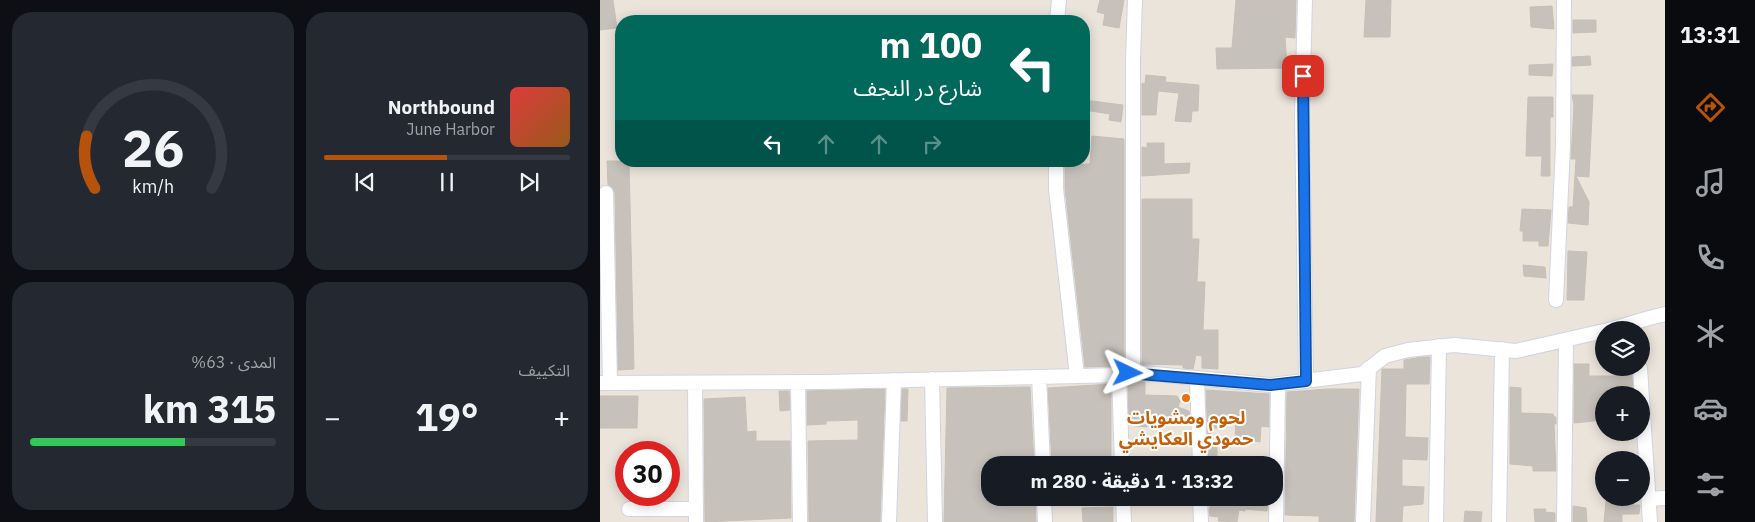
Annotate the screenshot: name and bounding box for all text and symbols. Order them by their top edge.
text: 13:31 [1680,20,1740,49]
text: 100 m [879,22,982,68]
icon: left [1000,35,1065,100]
pin [1282,55,1324,97]
icon: arrive [1289,62,1317,90]
text: شارع در النجف [853,73,982,102]
icon: directions [1693,90,1728,125]
text: Northbound [388,95,495,119]
text: 26 [122,114,184,181]
text: June Harbor [406,119,495,139]
icon: left [759,130,787,158]
icon: ahead [812,130,840,158]
icon: ahead [865,130,893,158]
icon: right [918,130,946,158]
icon: music [1693,165,1728,200]
icon: previous [351,168,379,196]
icon: pause [433,168,461,196]
icon: next [515,168,543,196]
text: km/h [132,175,174,198]
icon: phone [1693,240,1728,275]
icon: climate [1693,316,1728,351]
map controls [1595,321,1650,506]
button: layers [1595,321,1650,376]
position arrow [1101,346,1153,398]
text: المدى · 63% [191,352,276,372]
text: التكييف [518,360,570,380]
text: 315 km [143,384,276,433]
button: + [1595,386,1650,441]
icon: car [1693,391,1728,426]
text: 19° [415,392,479,441]
marker: لحوم ومشويات حمودي العكايشي [1180,392,1192,404]
text: − [324,399,341,436]
text: + [553,399,570,436]
place label: لحوم ومشويات حمودي العكايشي [1119,406,1253,453]
speed limit sign: 30 [615,441,680,506]
button: − [1595,451,1650,506]
icon: filters [1693,467,1728,502]
text: 13:32 · 1 دقيقة · 280 m [1031,469,1233,493]

